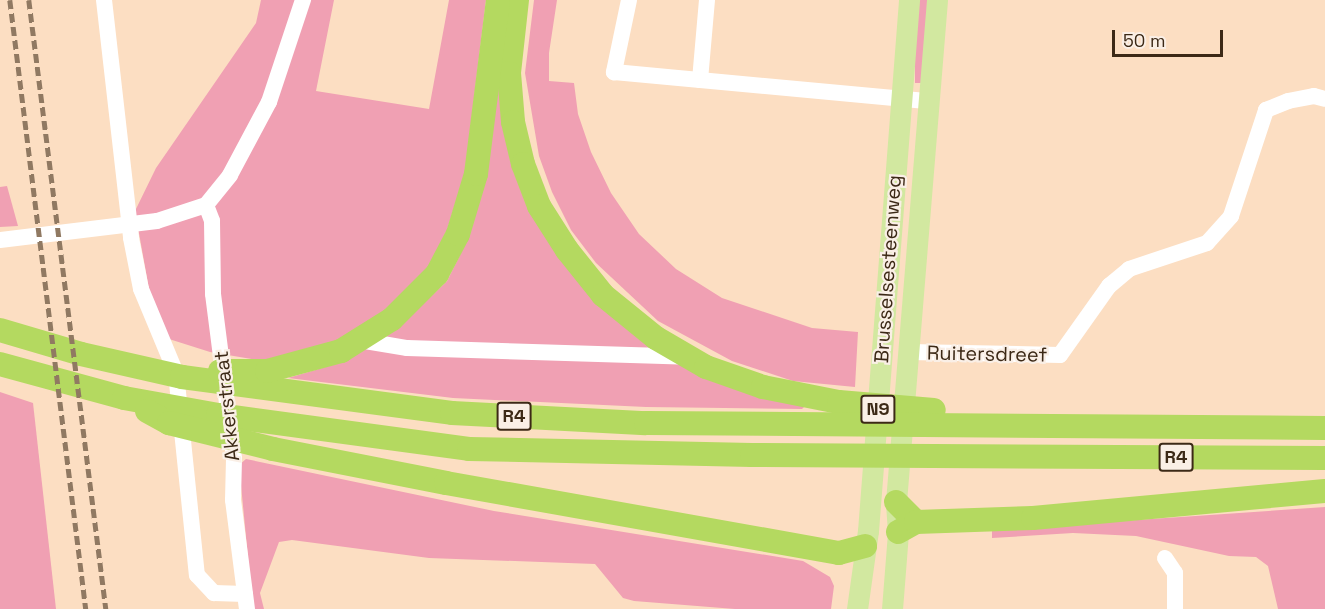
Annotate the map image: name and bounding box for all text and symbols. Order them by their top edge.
scale bar [1115,18,1226,56]
text: 50 m [1123,29,1165,52]
street label: Brusselsesteenweg [869,174,907,364]
street label: Ruitersdreef [927,341,1047,367]
street label: Akkerstraat [209,350,245,462]
road number: N9 [860,394,896,424]
road number: R4 [496,401,532,431]
road number: R4 [1158,442,1194,472]

